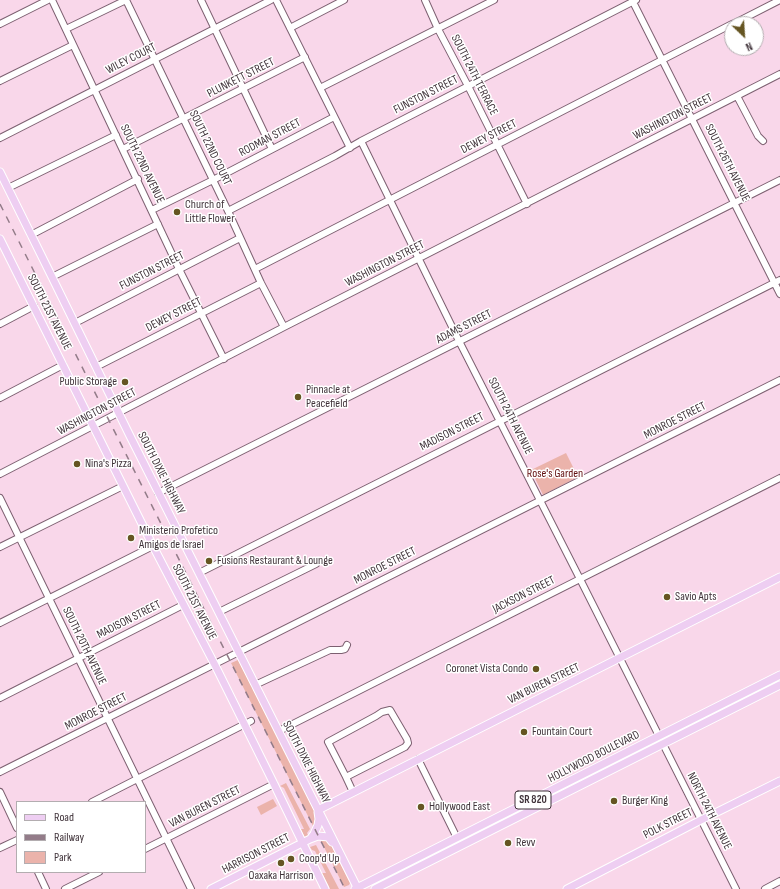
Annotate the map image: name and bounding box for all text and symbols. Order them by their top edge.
north arrow [724,16,764,56]
street label: SOUTH 24TH TERRACE [447,32,501,118]
text: N [743,39,754,54]
street label: WILEY COURT [104,40,158,78]
street label: PLUNKETT STREET [205,55,277,101]
street label: FUNSTON STREET [391,73,461,117]
street label: WASHINGTON STREET [631,91,715,143]
street label: SOUTH 22ND COURT [186,108,234,188]
street label: RODMAN STREET [237,116,303,160]
street label: DEWEY STREET [459,117,519,157]
street label: SOUTH 22ND AVENUE [117,122,167,206]
street label: SOUTH 26TH AVENUE [701,122,753,204]
place label: Church of Little Flower [185,198,235,226]
marker: Church of Little Flower [172,207,182,217]
street label: WASHINGTON STREET [343,238,427,290]
street label: FUNSTON STREET [117,249,187,293]
street label: SOUTH 21ST AVENUE [24,272,74,352]
street label: DEWEY STREET [144,295,204,335]
street label: ADAMS STREET [434,307,494,347]
place label: Public Storage [59,375,117,389]
street label: SOUTH 24TH AVENUE [484,375,536,457]
marker: Public Storage [120,377,130,387]
place label: Pinnacle at Peacefield [306,383,350,411]
street label: WASHINGTON STREET [55,385,139,439]
marker: Pinnacle at Peacefield [293,392,303,402]
street label: MONROE STREET [642,399,708,443]
street label: MADISON STREET [418,410,486,454]
street label: SOUTH DIXIE HIGHWAY [134,430,188,516]
place label: Nina's Pizza [85,457,132,471]
marker: Nina's Pizza [72,459,82,469]
park label: Rose's Garden [527,467,583,481]
place label: Ministerio Profetico Amigos de Israel [139,524,218,552]
marker: Ministerio Profetico Amigos de Israel [126,533,136,543]
street label: MONROE STREET [352,544,418,588]
place label: Fusions Restaurant & Lounge [217,554,333,568]
marker: Fusions Restaurant & Lounge [204,556,214,566]
street label: SOUTH 21ST AVENUE [169,562,219,642]
street label: JACKSON STREET [490,573,558,617]
place label: Savio Apts [675,590,717,604]
marker: Savio Apts [662,592,672,602]
street label: MADISON STREET [95,598,163,642]
street label: SOUTH 20TH AVENUE [59,605,109,687]
street label: VAN BUREN STREET [506,660,582,708]
place label: Coronet Vista Condo [446,662,528,676]
marker: Coronet Vista Condo [531,664,541,674]
street label: MONROE STREET [63,690,129,734]
street label: SOUTH DIXIE HIGHWAY [279,719,333,805]
place label: Fountain Court [532,725,592,739]
marker: Fountain Court [519,727,529,737]
street label: HOLLYWOOD BOULEVARD [546,728,642,786]
street label: NORTH 24TH AVENUE [683,770,735,852]
street label: VAN BUREN STREET [167,783,243,831]
road number: SR 820 [515,791,551,809]
place label: Burger King [622,794,668,808]
marker: Burger King [609,796,619,806]
place label: Hollywood East [429,800,490,814]
legend [16,801,146,873]
marker: Hollywood East [416,802,426,812]
street label: POLK STREET [641,806,695,842]
text: Road [54,810,74,825]
text: Railway [54,830,84,845]
street label: HARRISON STREET [220,831,292,877]
place label: Revv [516,836,535,850]
marker: Revv [503,838,513,848]
text: Park [54,850,72,865]
place label: Coop'd Up [299,852,339,866]
marker: Coop'd Up [286,854,296,864]
marker: Oaxaka Harrison [276,858,286,868]
place label: Oaxaka Harrison [249,869,313,883]

